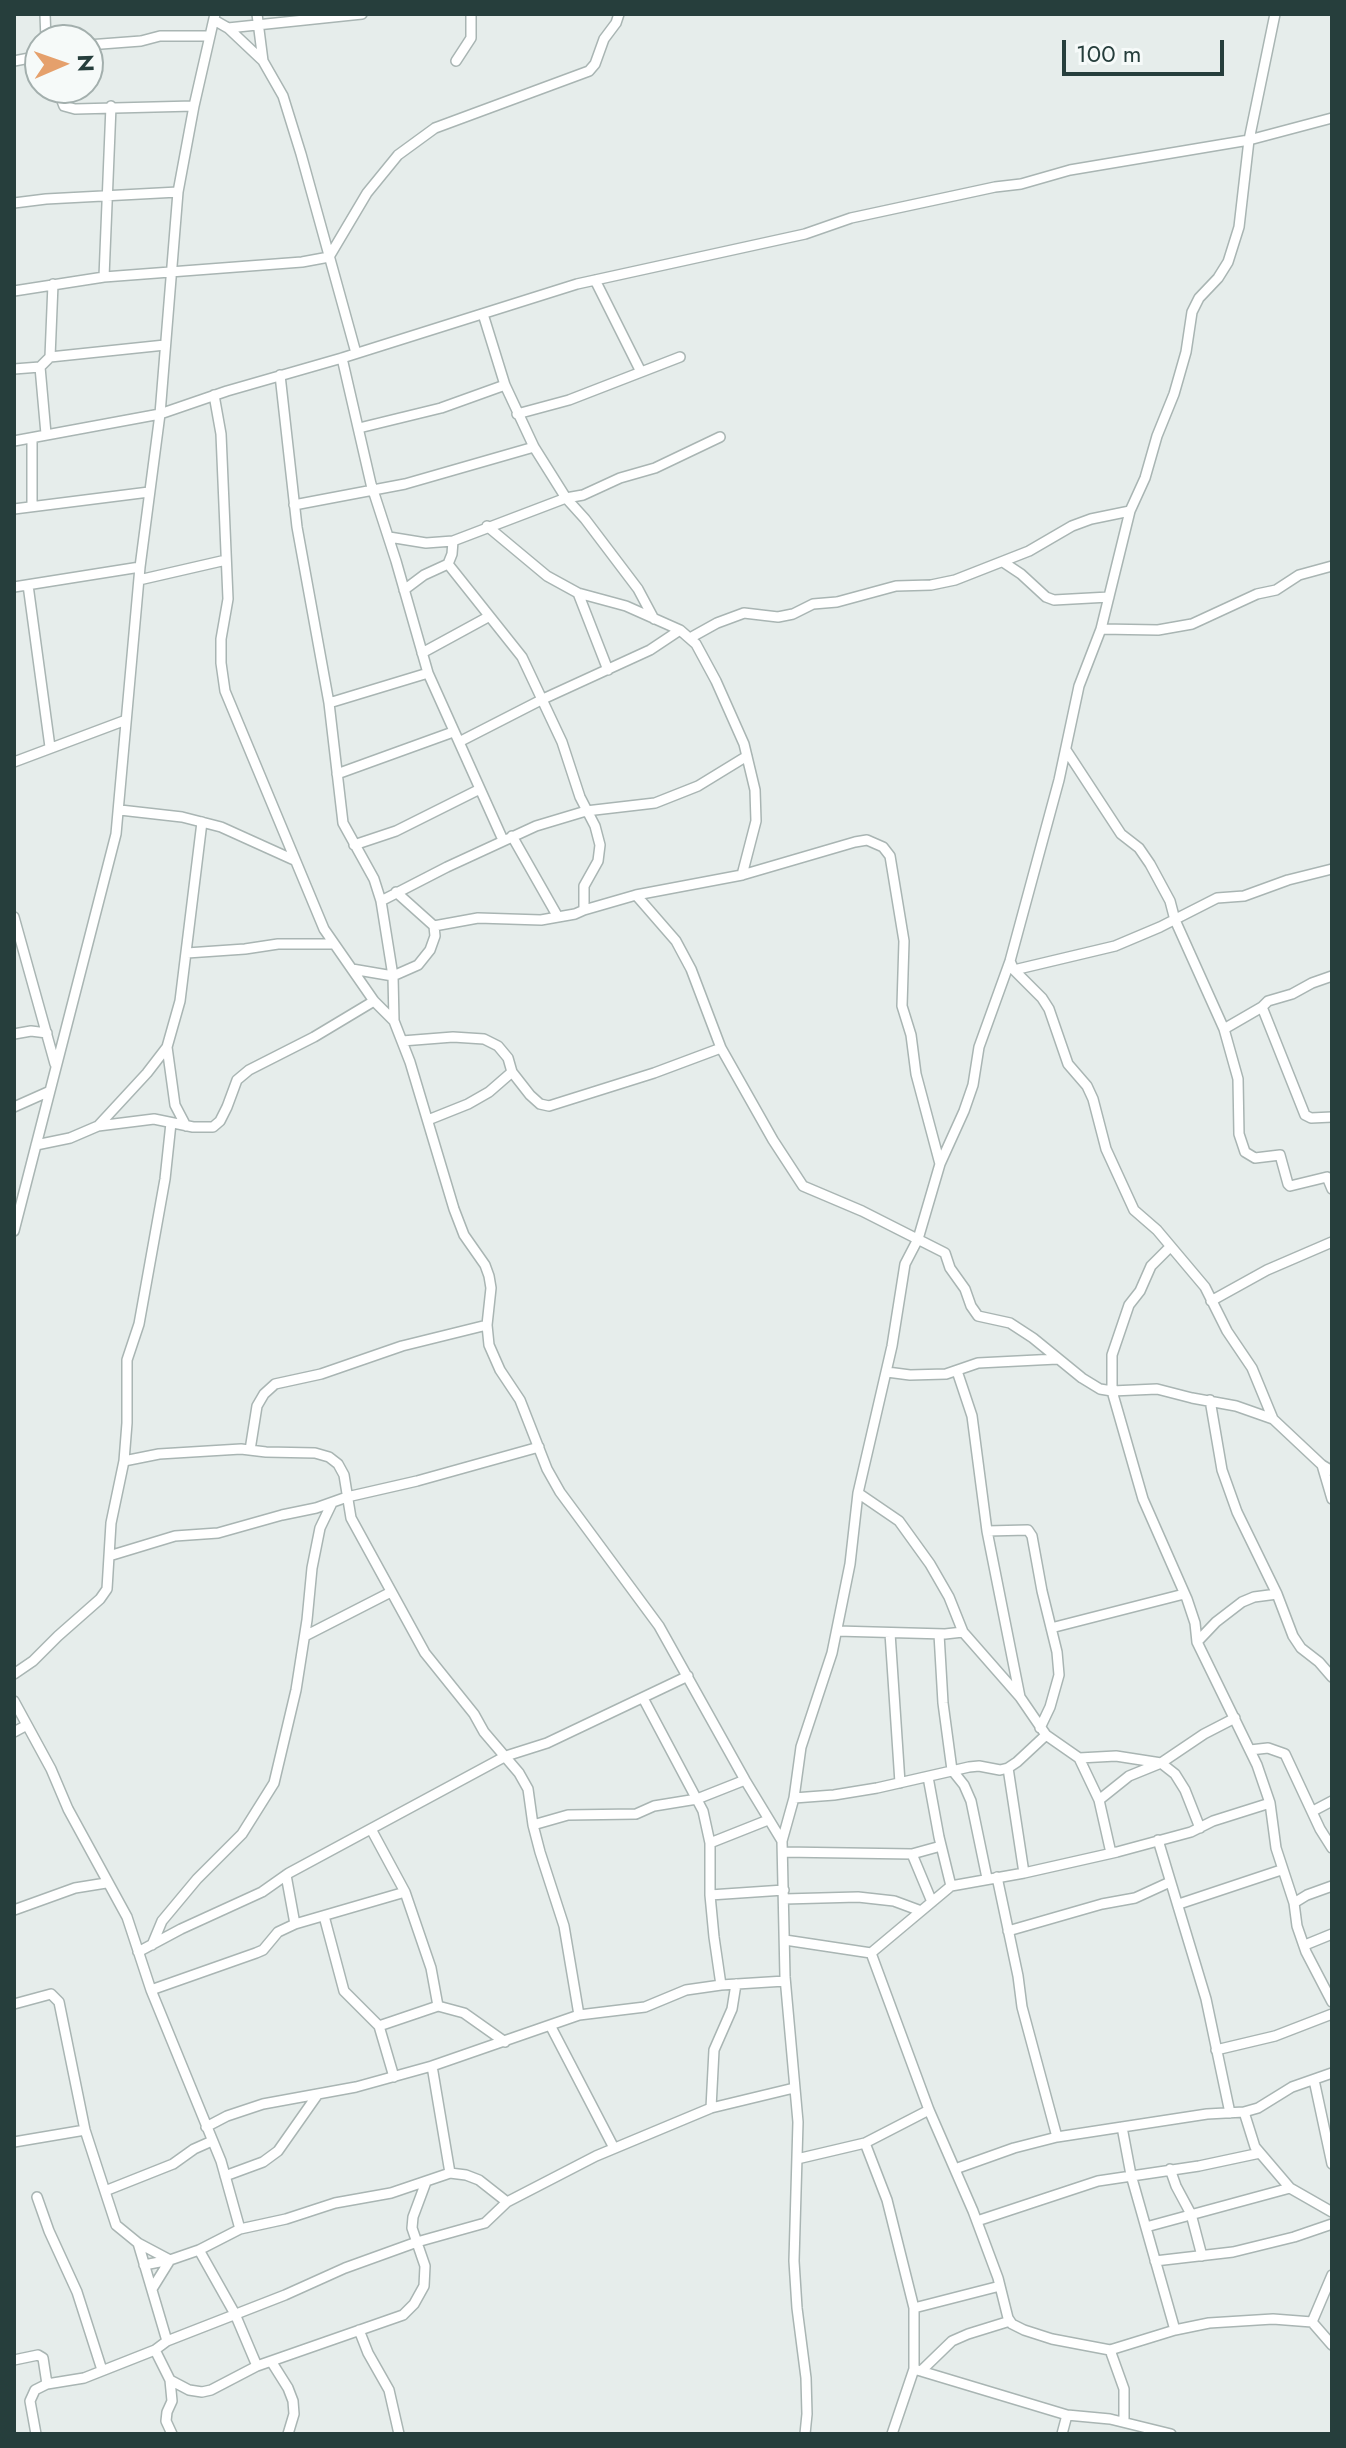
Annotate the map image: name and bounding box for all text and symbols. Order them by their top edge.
north arrow [24,24,104,104]
scale bar [1066,24,1228,74]
text: 100 m [1076,36,1142,71]
text: N [70,54,102,73]

